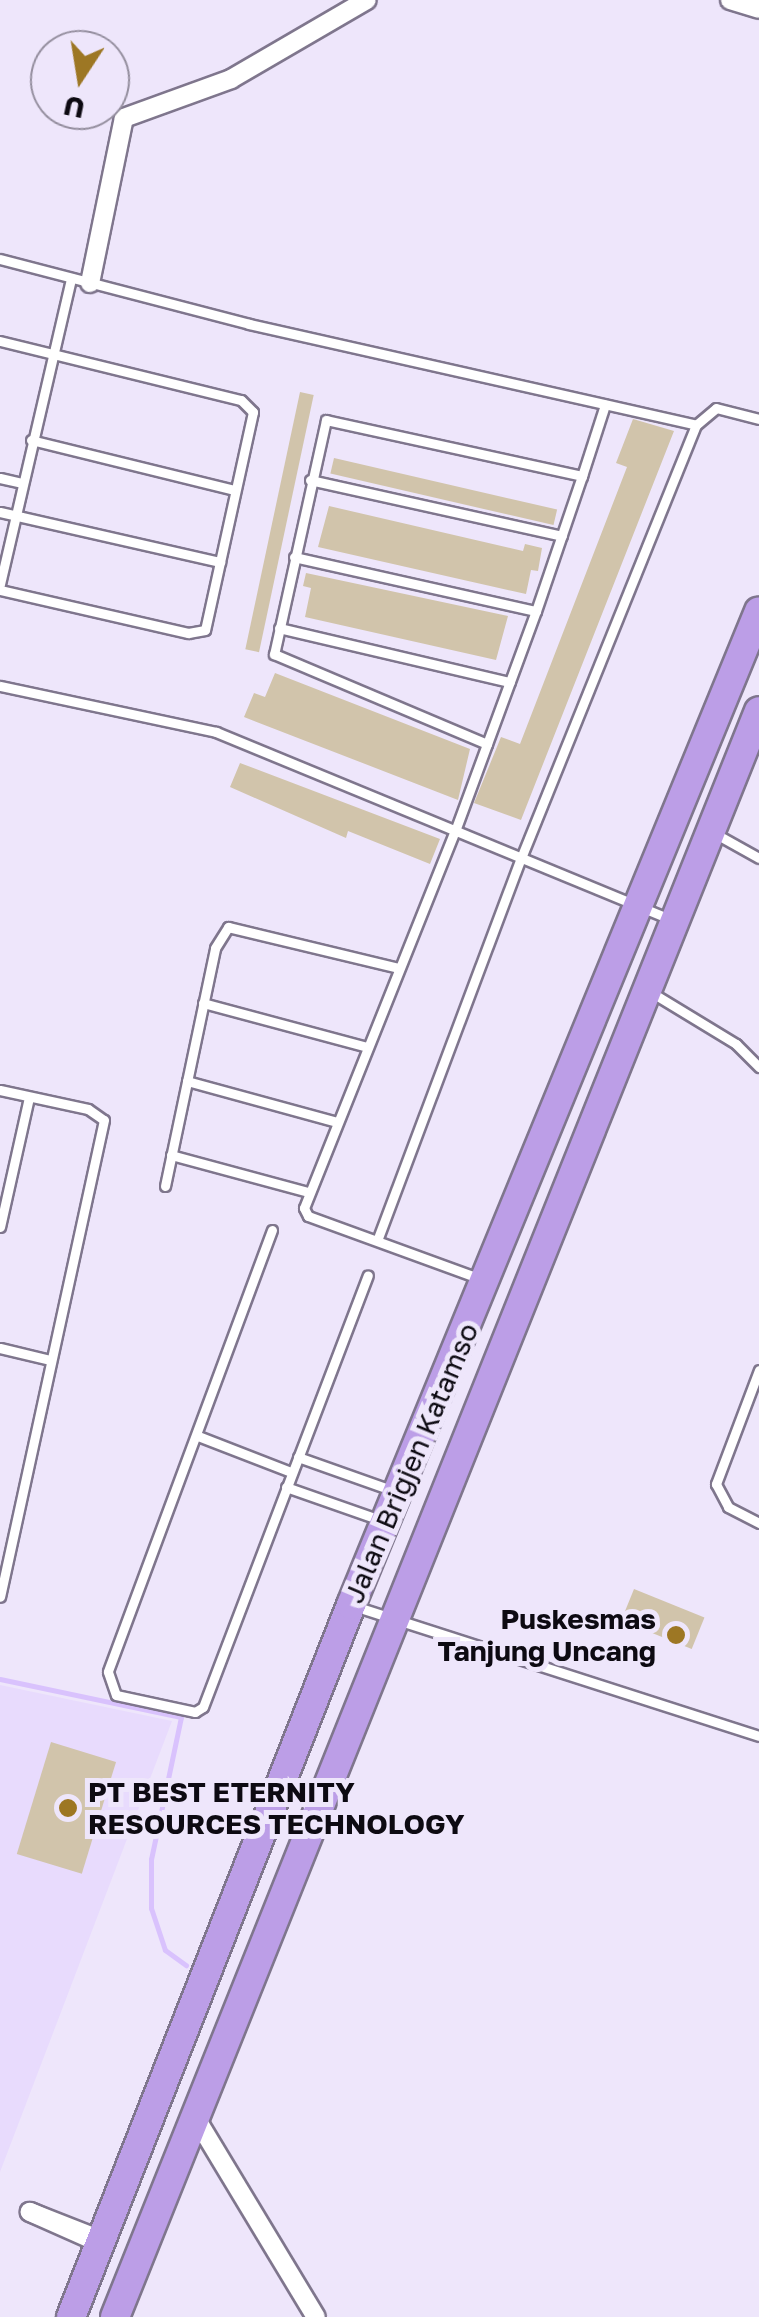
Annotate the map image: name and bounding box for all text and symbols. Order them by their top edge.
north arrow [30,30,130,130]
text: U [61,90,88,126]
street label: Jalan Brigjen Katamso [337,1318,485,1608]
place label: Puskesmas Tanjung Uncang [437,1602,656,1668]
marker: Puskesmas Tanjung Uncang [665,1624,687,1646]
place label: PT BEST ETERNITY RESOURCES TECHNOLOGY [88,1775,465,1841]
marker: PT BEST ETERNITY RESOURCES TECHNOLOGY [57,1797,79,1819]

